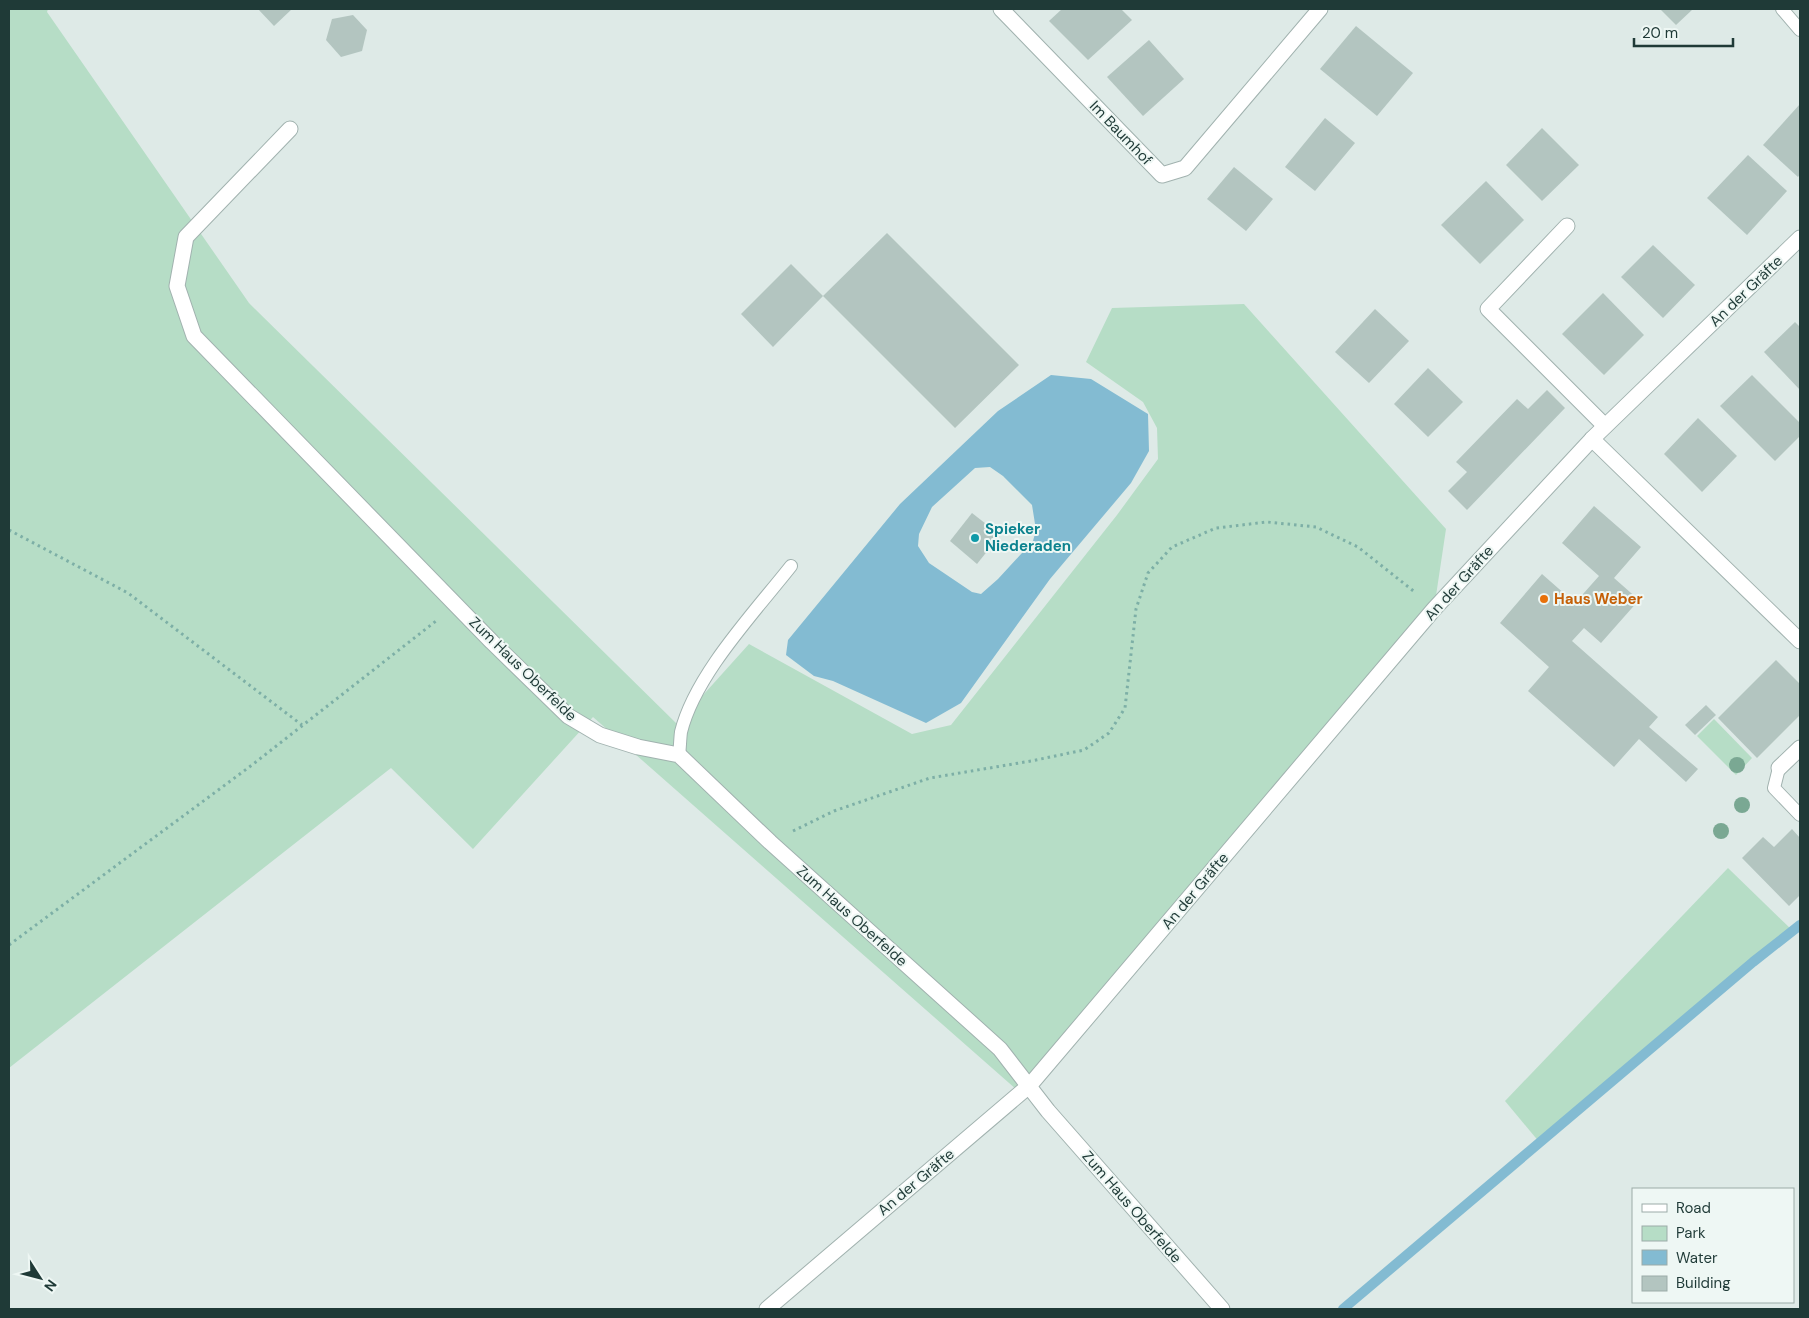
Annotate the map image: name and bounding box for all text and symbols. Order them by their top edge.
scale bar [1634,15,1733,47]
text: 20 m [1642,23,1678,43]
street label: Im Baumhof [1085,96,1157,170]
street label: An der Gräfte [1705,251,1787,331]
place label: Spieker Niederaden [985,519,1071,556]
marker: Spieker Niederaden [969,532,981,544]
street label: An der Gräfte [1420,541,1498,625]
place label: Haus Weber [1554,589,1643,609]
marker: Haus Weber [1538,593,1550,605]
street label: Zum Haus Oberfelde [465,612,581,726]
street label: An der Gräfte [1157,848,1233,934]
street label: Zum Haus Oberfelde [792,861,912,971]
street label: An der Gräfte [873,1144,959,1220]
street label: Zum Haus Oberfelde [1078,1147,1186,1267]
legend [1632,1188,1794,1303]
text: Road [1676,1198,1711,1218]
text: Park [1676,1223,1706,1243]
text: Water [1676,1248,1718,1268]
north arrow [15,1253,65,1303]
text: Building [1676,1273,1731,1293]
text: N [40,1276,61,1295]

